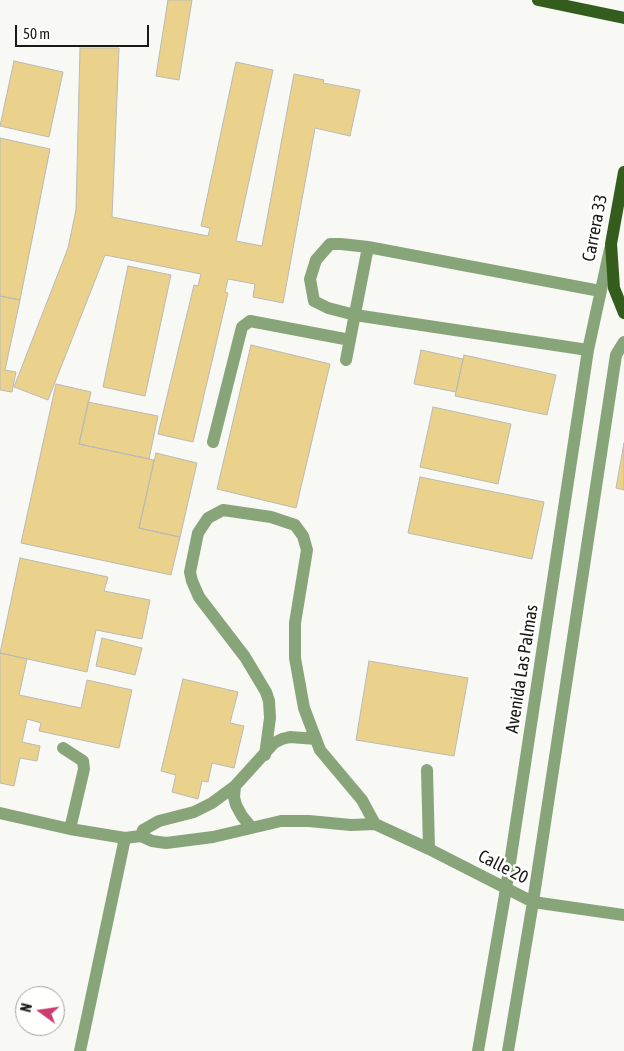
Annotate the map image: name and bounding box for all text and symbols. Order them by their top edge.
scale bar [18,15,151,47]
text: 50 m [23,25,50,42]
street label: Carrera 33 [578,193,612,263]
street label: Avenida Las Palmas [501,603,543,735]
street label: Calle 20 [474,845,532,889]
north arrow [15,986,65,1036]
text: N [18,1002,35,1014]

